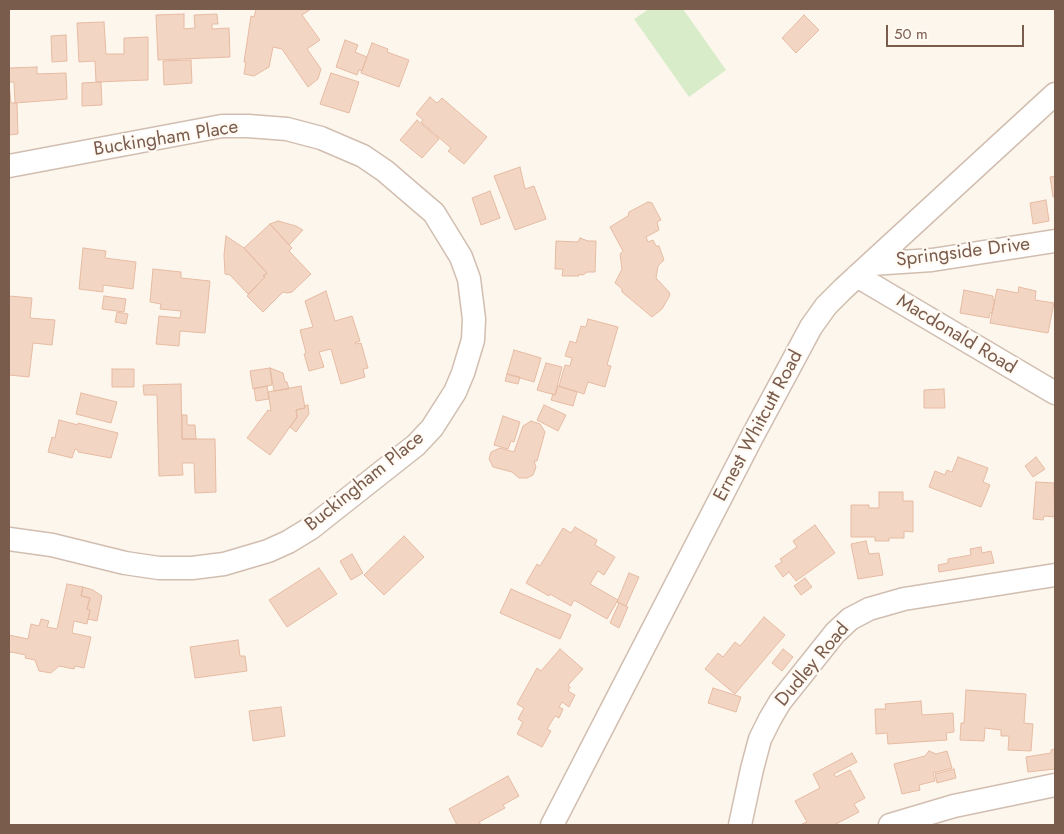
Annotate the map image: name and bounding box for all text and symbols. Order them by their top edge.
scale bar [889,15,1026,47]
text: 50 m [894,23,928,45]
street label: Buckingham Place [92,116,240,162]
street label: Springside Drive [895,233,1031,273]
street label: Macdonald Road [892,290,1020,380]
street label: Ernest Whitcutt Road [710,347,808,505]
street label: Buckingham Place [301,427,429,537]
street label: Dudley Road [771,618,855,712]

